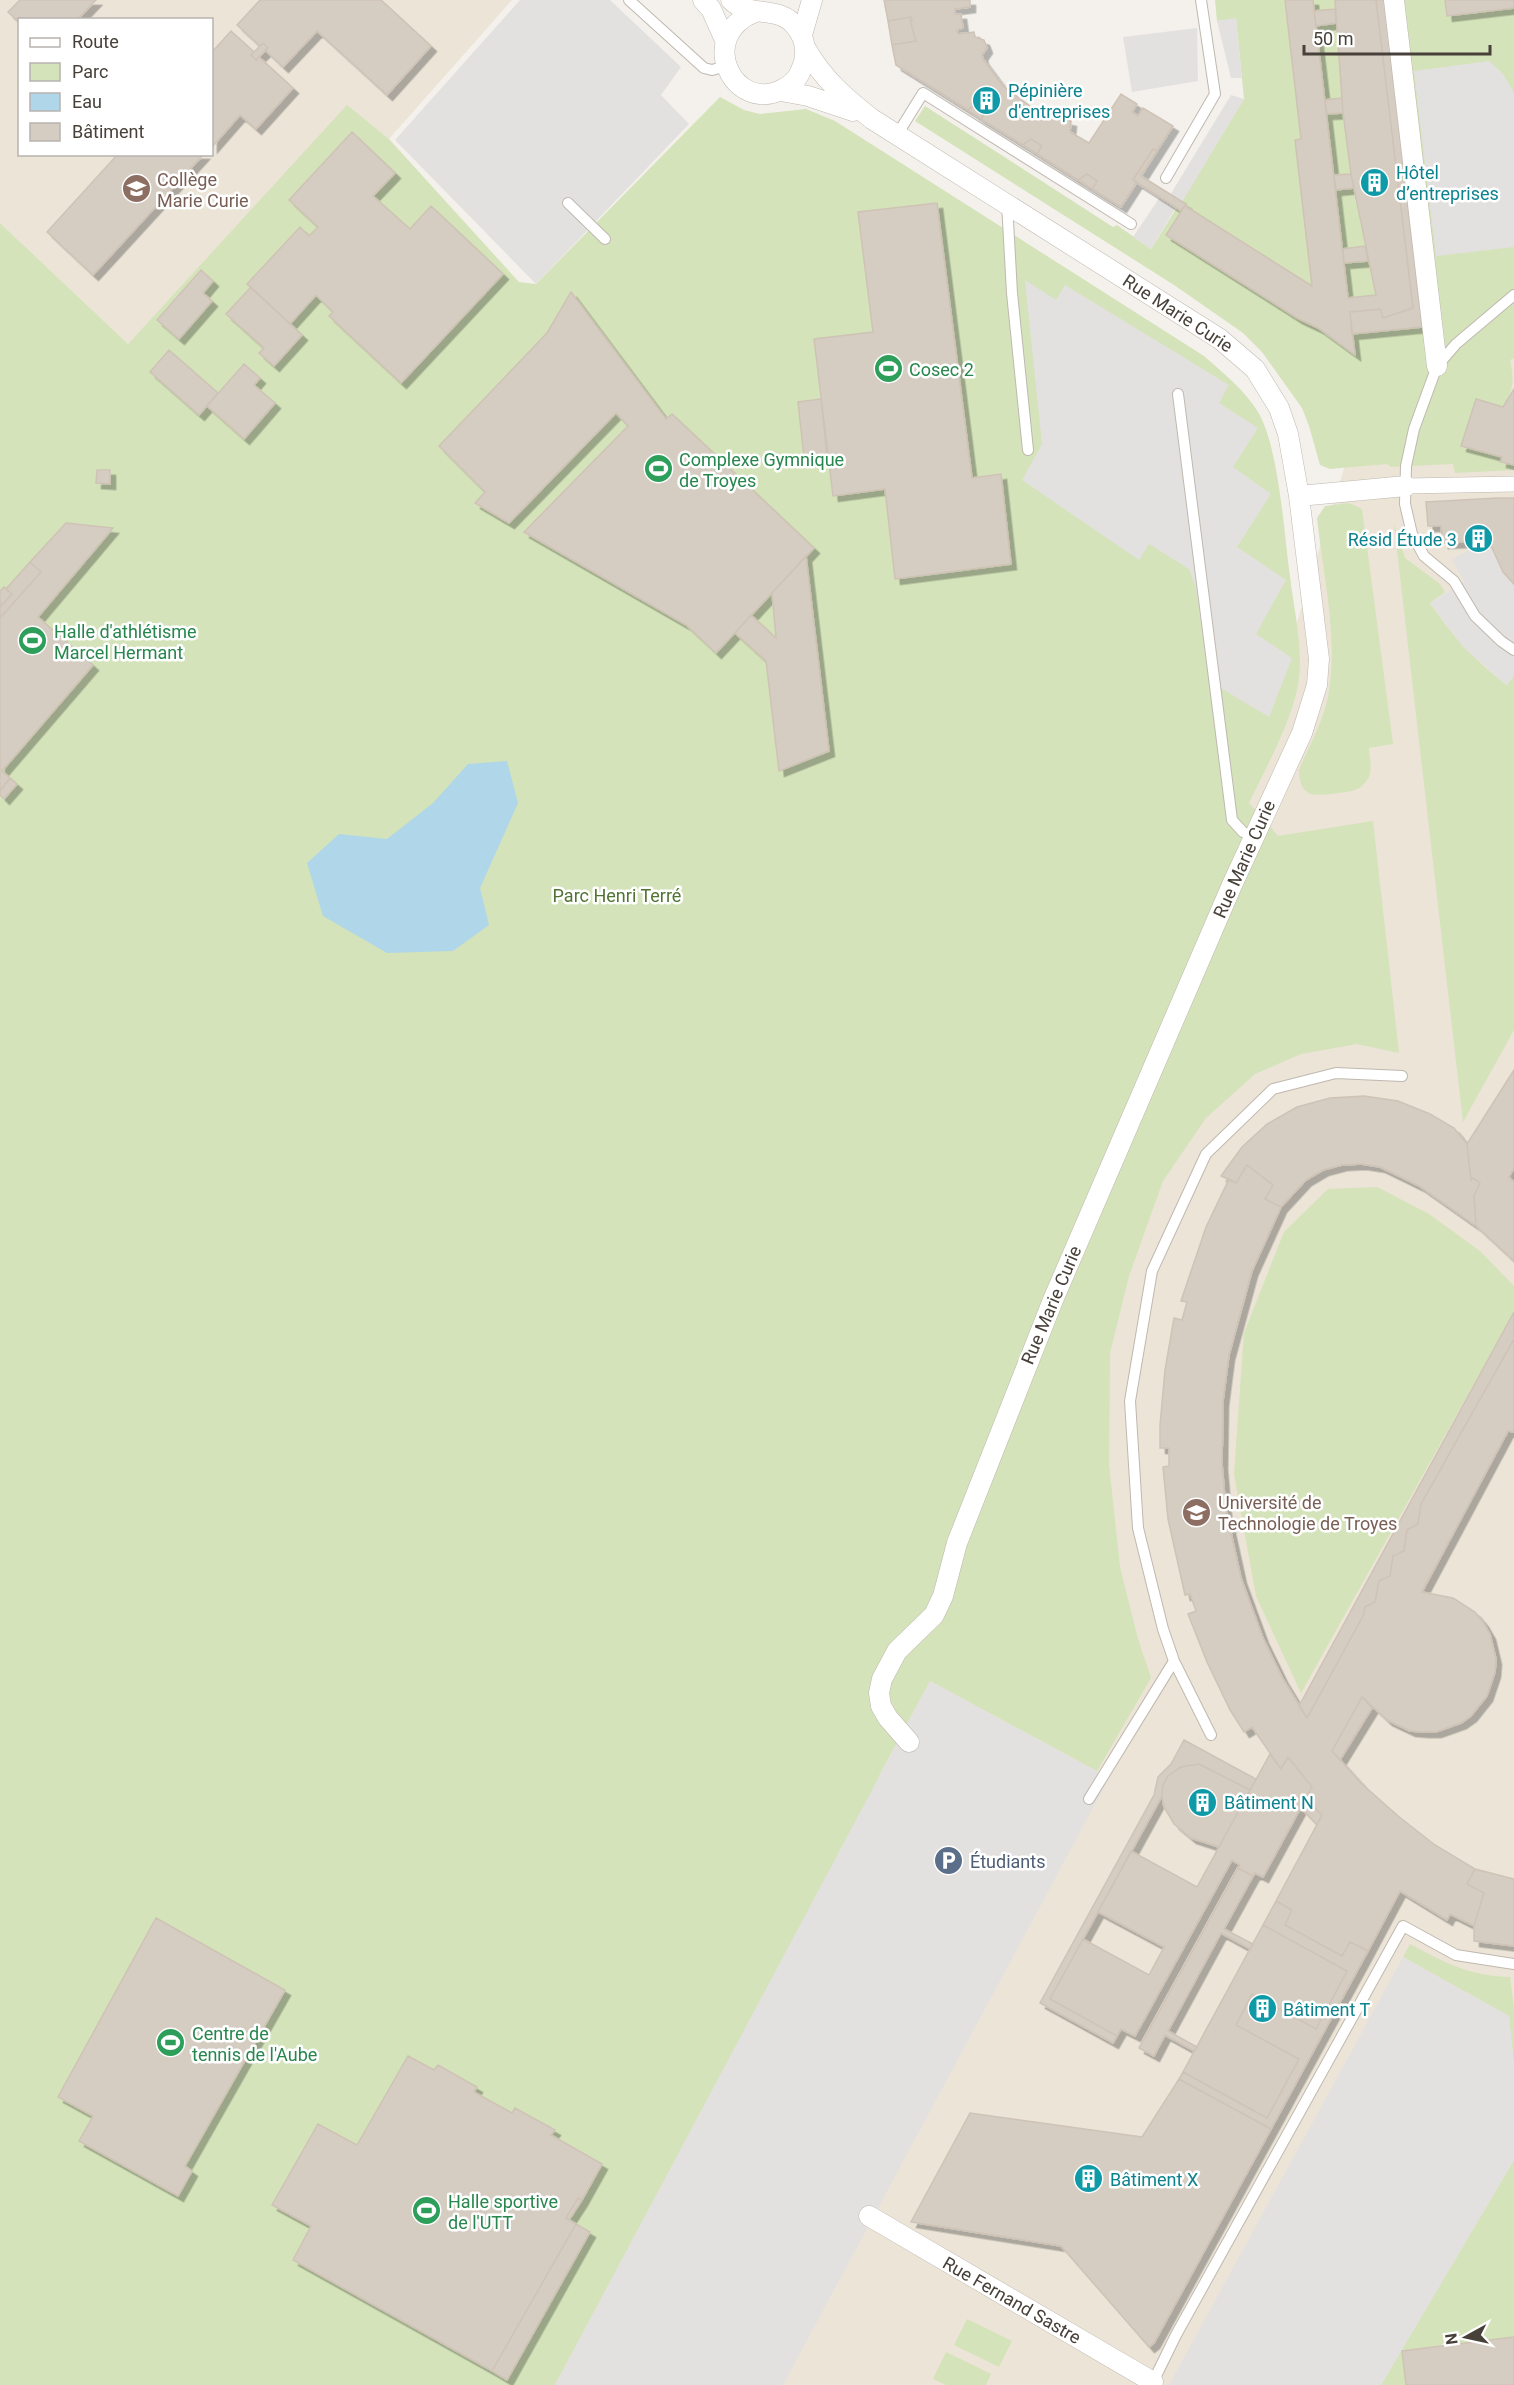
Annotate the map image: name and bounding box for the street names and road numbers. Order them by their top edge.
street label: Rue Marie Curie [1119,270,1237,356]
street label: Rue Marie Curie [1209,797,1279,921]
street label: Rue Marie Curie [1017,1243,1085,1367]
street label: Rue Fernand Sastre [939,2252,1085,2348]

